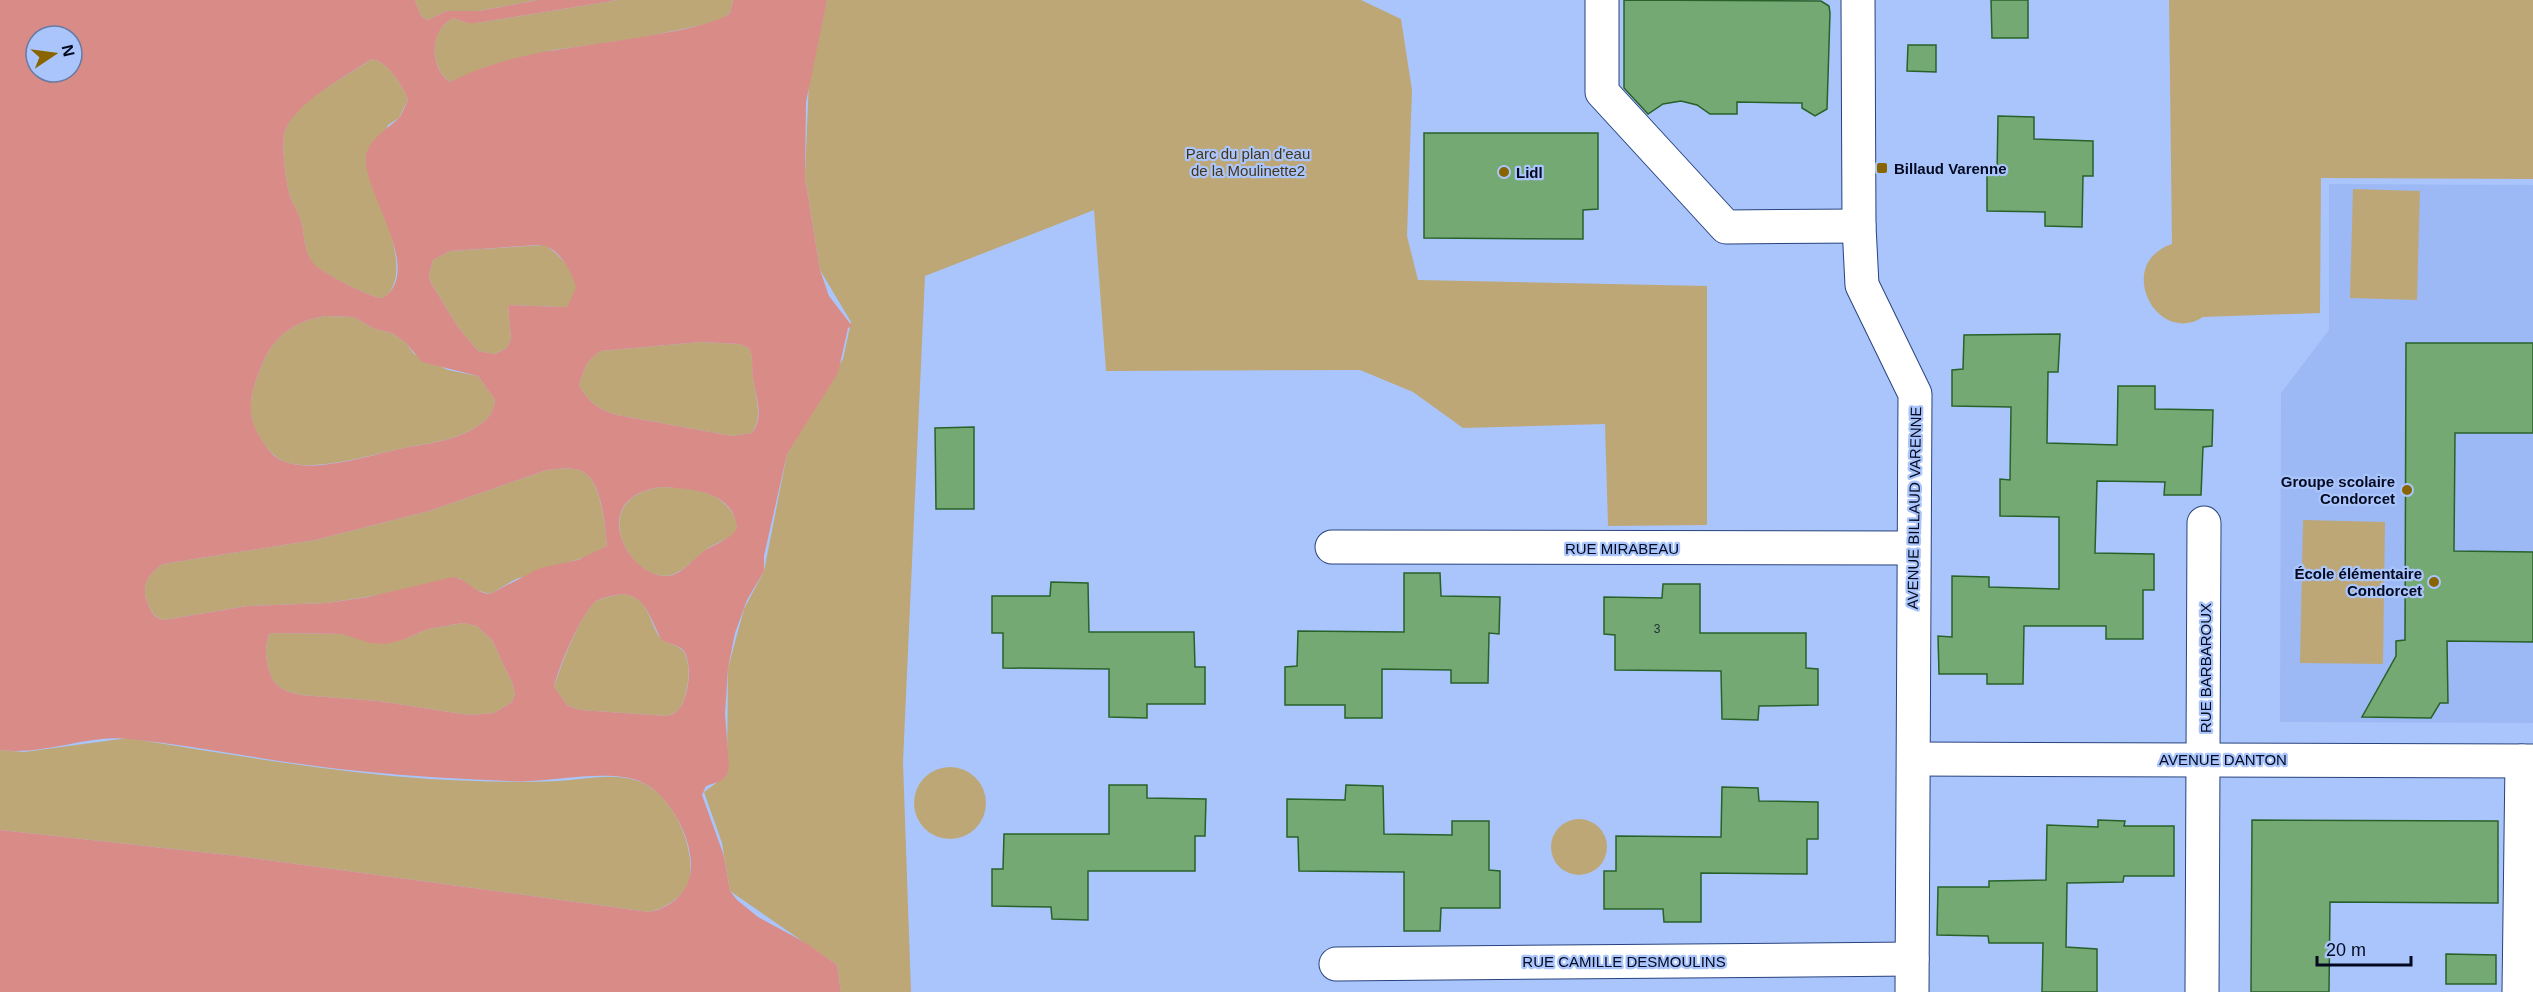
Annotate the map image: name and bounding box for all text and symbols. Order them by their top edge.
north arrow [24,24,84,84]
text: N [59,43,78,58]
park label: Parc du plan d'eau de la Moulinette2 [1186,145,1310,179]
place label: Billaud Varenne [1894,160,2007,177]
marker: Billaud Varenne [1875,161,1889,175]
place label: Lidl [1516,164,1543,181]
marker: Lidl [1497,165,1511,179]
street label: AVENUE BILLAUD VARENNE [1904,406,1924,610]
place label: Groupe scolaire Condorcet [2281,473,2395,507]
marker: Groupe scolaire Condorcet [2400,483,2414,497]
street label: RUE MIRABEAU [1565,540,1679,557]
place label: École élémentaire Condorcet [2294,565,2422,599]
marker: École élémentaire Condorcet [2427,575,2441,589]
street label: RUE BARBAROUX [2197,603,2214,733]
house number: 3 [1654,622,1661,636]
street label: AVENUE DANTON [2159,751,2287,768]
scale bar [2317,929,2412,967]
text: 20 m [2326,940,2366,960]
street label: RUE CAMILLE DESMOULINS [1522,953,1726,970]

